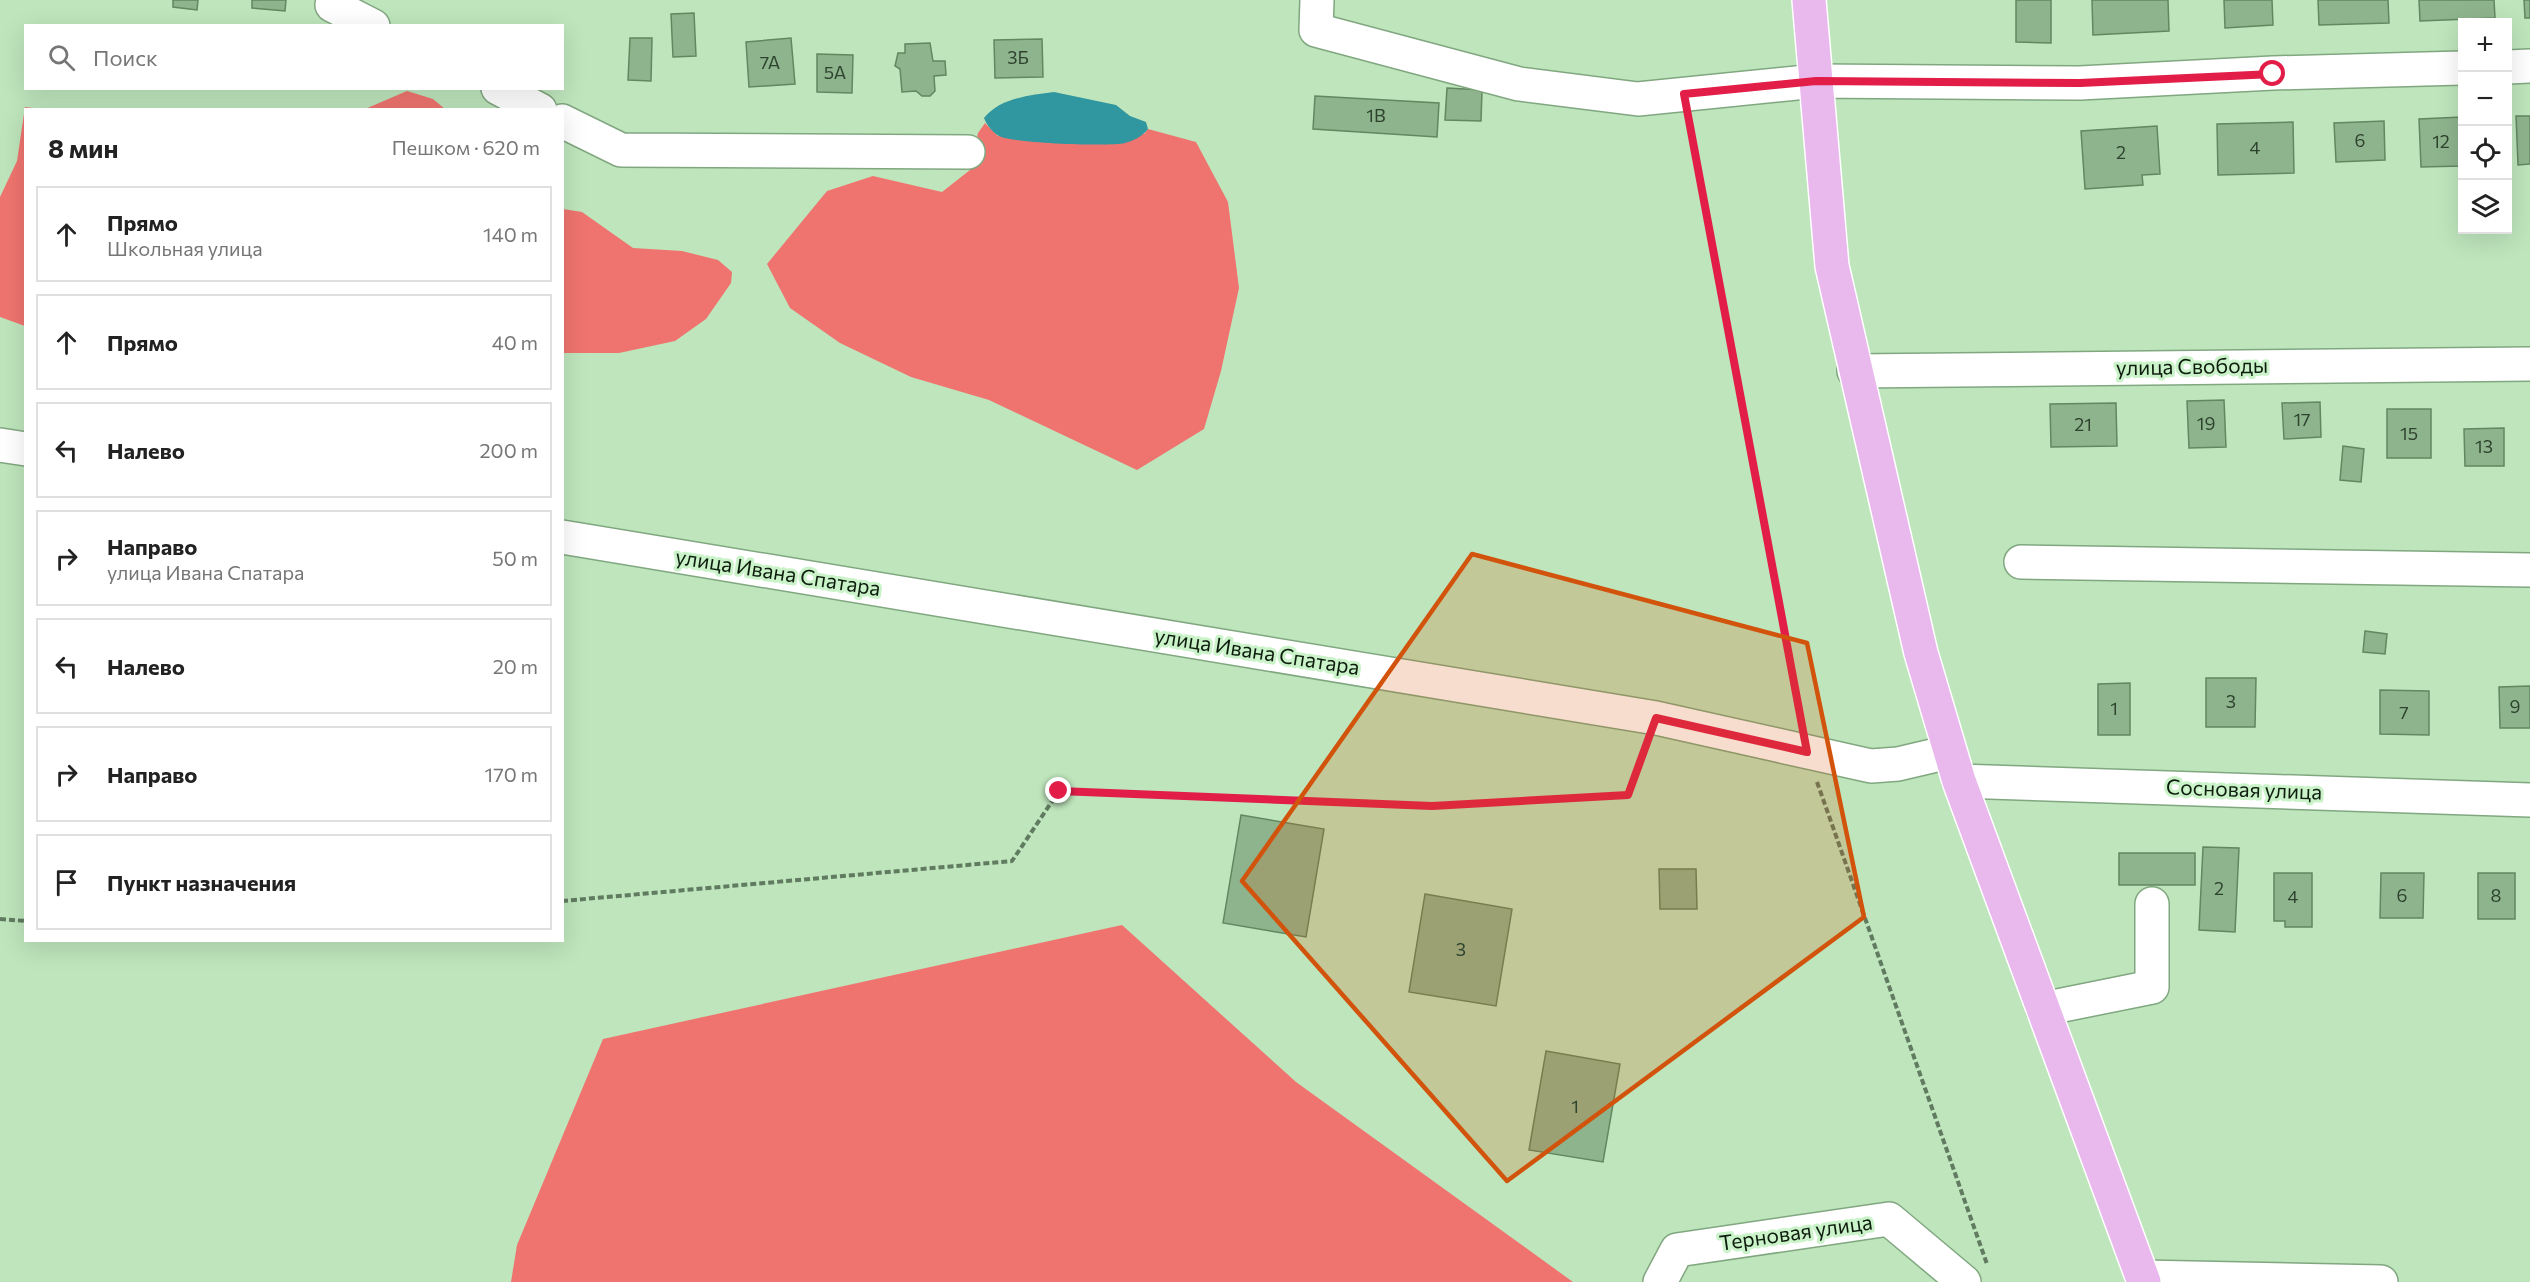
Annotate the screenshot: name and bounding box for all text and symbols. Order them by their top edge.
map controls [2458,18,2512,234]
button: + [2458,18,2512,72]
search box [24,24,564,90]
icon: search [45,41,78,74]
text: Поиск [93,44,158,71]
house number: 3Б [1007,46,1029,68]
house number: 7А [760,51,780,73]
route start [2259,60,2285,86]
house number: 5А [824,61,846,83]
button: − [2458,72,2512,126]
house number: 1В [1366,104,1386,126]
button: locate [2458,126,2512,180]
house number: 6 [2355,129,2365,151]
house number: 12 [2432,130,2450,152]
text: 8 мин [48,132,119,163]
text: Пешком · 620 m [392,135,540,159]
house number: 4 [2250,136,2261,158]
house number: 2 [2116,141,2126,163]
button: layers [2458,180,2512,234]
text: Прямо [107,209,178,236]
icon: ahead [50,218,83,251]
text: 140 m [483,222,538,246]
text: Школьная улица [107,236,263,260]
icon: ahead [50,326,83,359]
text: Прямо [107,329,178,356]
text: 40 m [492,330,538,354]
street label: улица Свободы [2116,352,2268,379]
house number: 17 [2293,408,2311,430]
house number: 19 [2197,412,2215,434]
house number: 21 [2074,413,2092,435]
house number: 15 [2400,422,2418,444]
icon: left [50,434,83,467]
house number: 13 [2475,435,2493,457]
text: Налево [107,437,185,464]
text: 200 m [480,438,538,462]
text: Направо [107,533,197,560]
icon: right [50,542,83,575]
street label: улица Ивана Спатара [674,543,883,600]
text: 50 m [492,546,538,570]
text: улица Ивана Спатара [107,560,305,584]
street label: улица Ивана Спатара [1153,622,1362,679]
icon: left [50,650,83,683]
text: Налево [107,653,185,680]
text: 20 m [493,654,538,678]
house number: 3 [2226,690,2236,712]
house number: 9 [2510,695,2520,717]
house number: 1 [2110,697,2118,719]
house number: 7 [2399,701,2409,723]
icon: right [50,758,83,791]
text: Направо [107,761,197,788]
text: 170 m [485,762,538,786]
street label: Сосновая улица [2165,773,2323,804]
route end [1045,777,1071,803]
icon: arrive [50,866,83,899]
text: Пункт назначения [107,869,296,896]
house number: 2 [2214,877,2224,899]
house number: 6 [2397,884,2407,906]
house number: 8 [2491,884,2502,906]
house number: 4 [2288,885,2299,907]
house number: 3 [1456,938,1466,960]
house number: 1 [1571,1095,1579,1117]
street label: Терновая улица [1718,1208,1874,1255]

